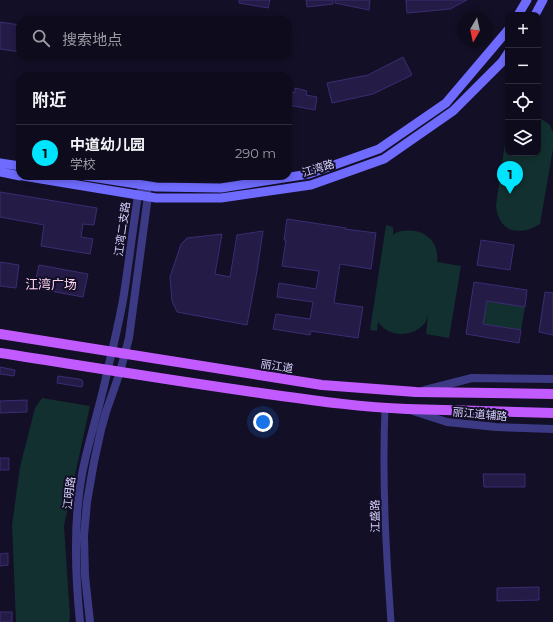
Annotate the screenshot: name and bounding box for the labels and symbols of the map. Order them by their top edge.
north arrow [457,12,493,48]
street label: 江湾路 [300,156,336,180]
pin: 1 [497,161,523,194]
street label: 江湾二支路 [111,201,133,257]
district label: 江湾广场 [25,276,77,292]
street label: 丽江道 [260,357,294,375]
street label: 丽江道辅路 [452,405,508,423]
your location [253,412,273,432]
street label: 江明路 [60,476,78,510]
street label: 江盛路 [368,499,382,533]

